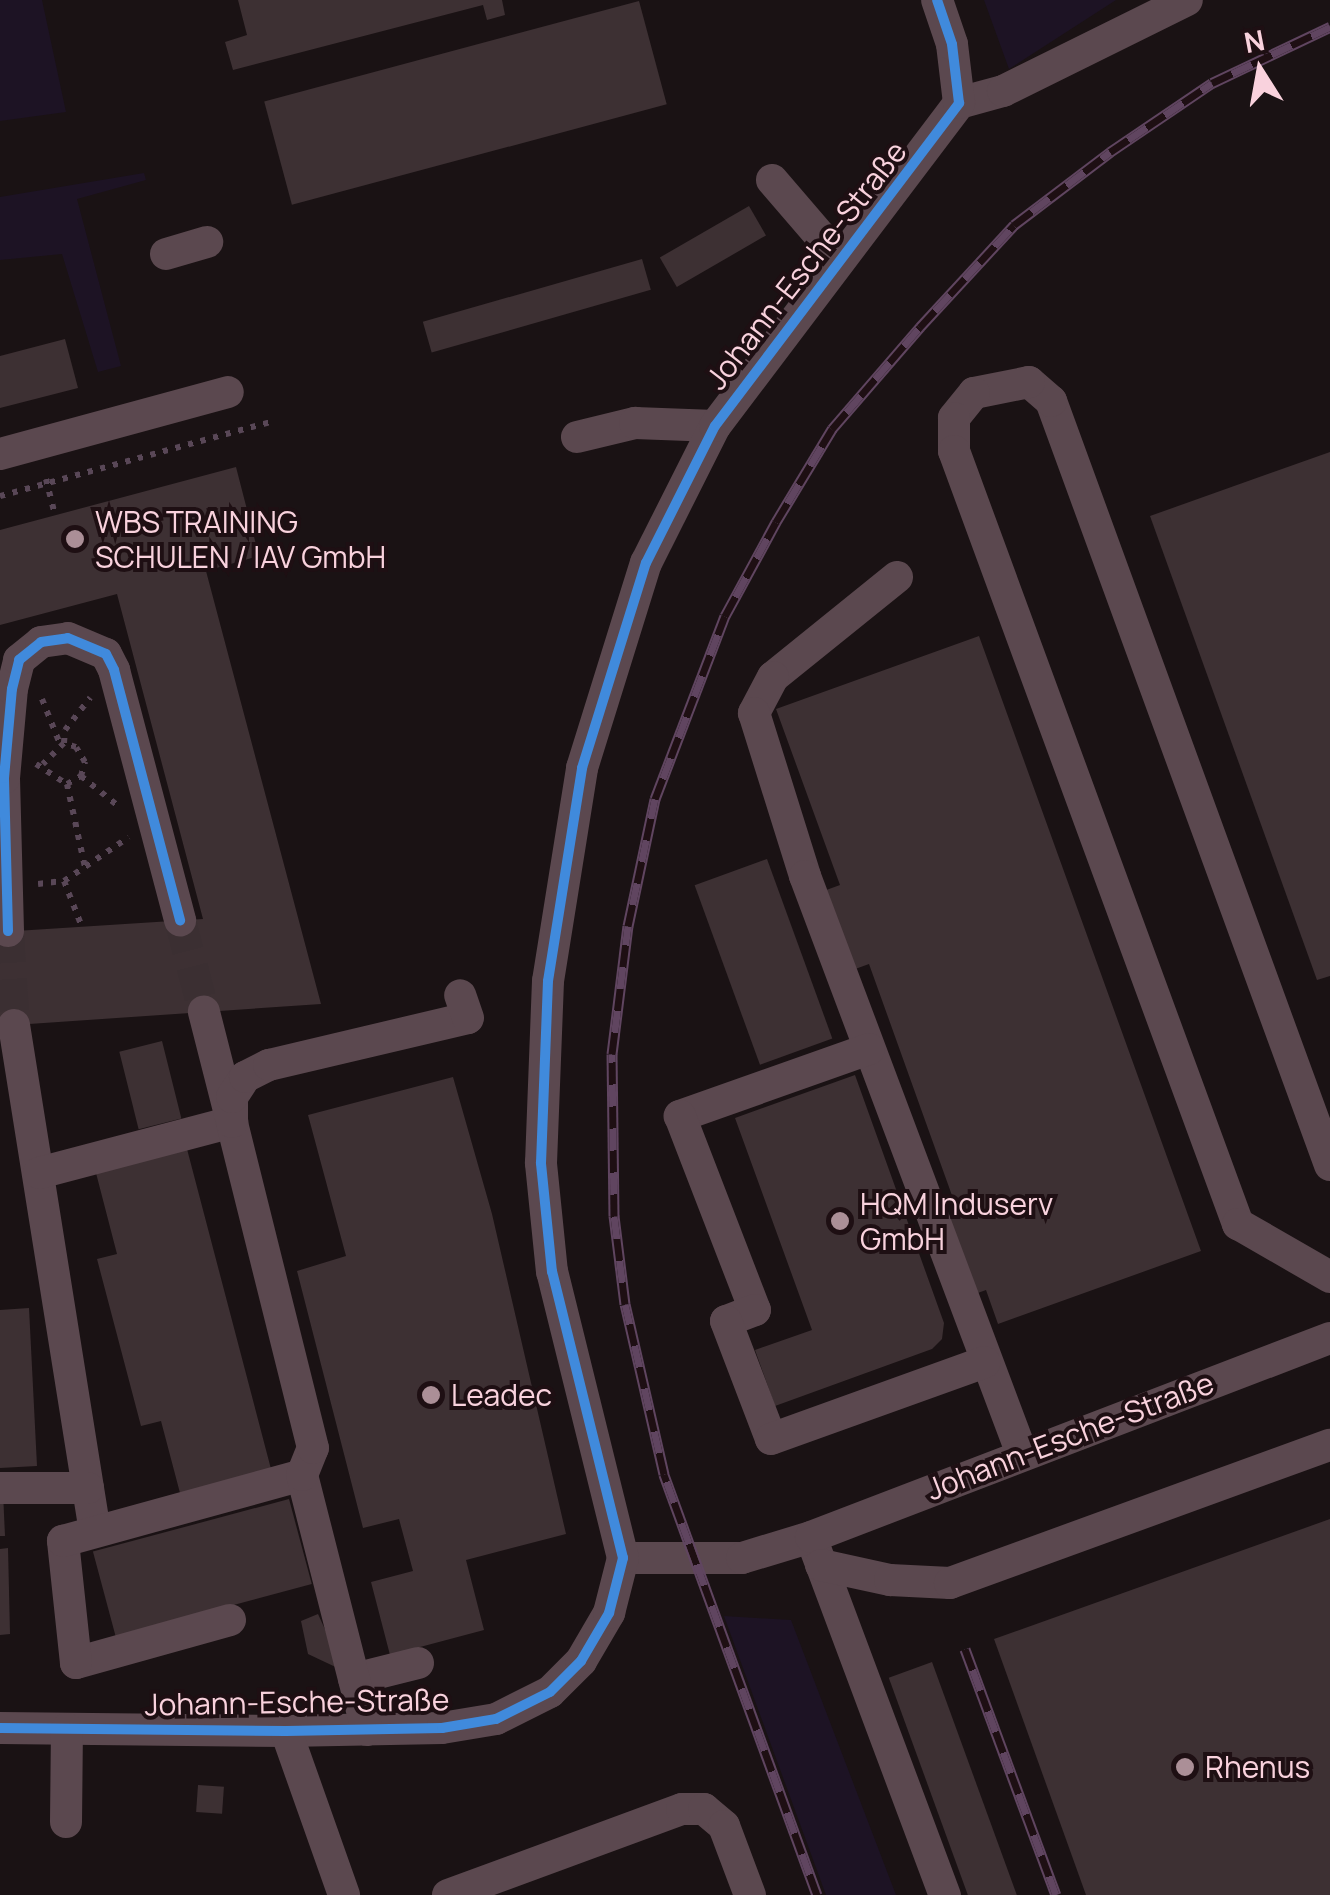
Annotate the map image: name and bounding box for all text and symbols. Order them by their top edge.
north arrow [1210,20,1310,120]
text: N [1241,20,1268,61]
street label: Johann-Esche-Straße [698,134,914,396]
place label: WBS TRAINING SCHULEN / IAV GmbH [95,504,386,574]
marker: WBS TRAINING SCHULEN / IAV GmbH [64,528,86,550]
place label: HQM Induserv GmbH [860,1186,1053,1256]
marker: HQM Induserv GmbH [829,1210,851,1232]
street label: Johann-Esche-Straße [921,1365,1219,1507]
place label: Leadec [451,1377,552,1413]
marker: Leadec [420,1384,442,1406]
street label: Johann-Esche-Straße [144,1681,450,1723]
place label: Rhenus [1205,1749,1310,1785]
marker: Rhenus [1174,1756,1196,1778]

